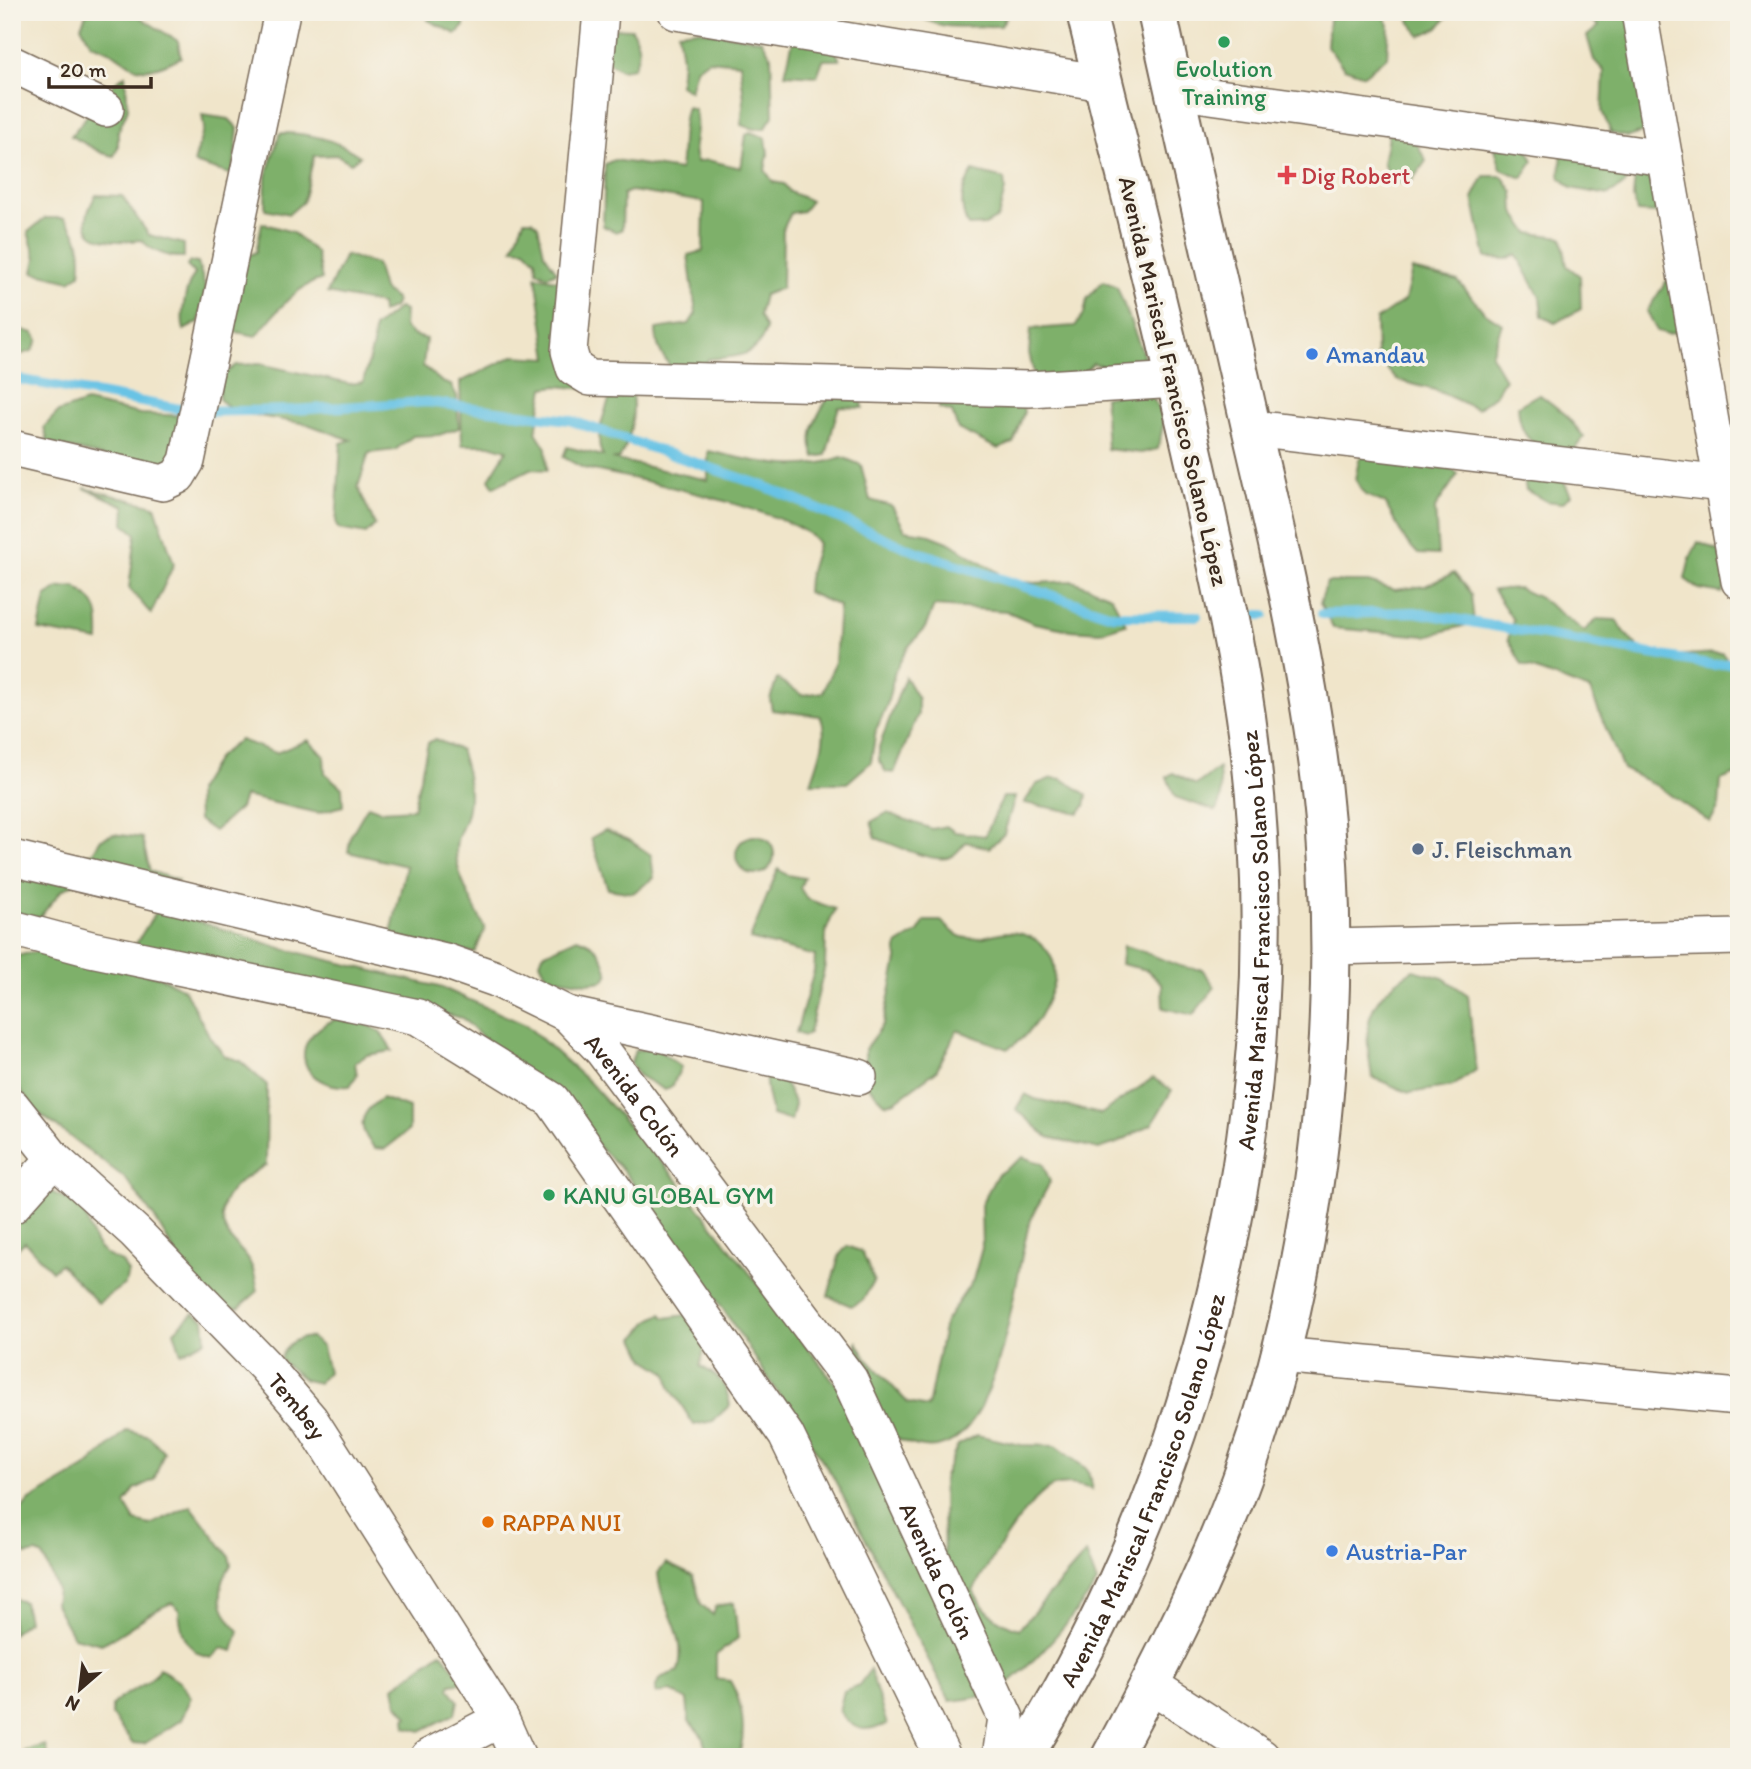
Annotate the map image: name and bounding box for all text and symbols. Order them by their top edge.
marker: Evolution Training [1216,34,1232,50]
scale bar [49,46,150,90]
place label: Evolution Training [1175,54,1273,111]
text: 20 m [60,57,107,82]
place label: Dig Robert [1301,161,1410,190]
marker: Dig Robert [1279,167,1295,183]
street label: Avenida Mariscal Francisco Solano López [1113,173,1235,589]
place label: Amandau [1326,340,1425,369]
marker: Amandau [1304,346,1320,362]
street label: Avenida Mariscal Francisco Solano López [1230,729,1275,1152]
place label: J. Fleischman [1432,835,1573,864]
marker: J. Fleischman [1410,841,1426,857]
street label: Avenida Colón [579,1027,691,1162]
place label: KANU GLOBAL GYM [563,1181,774,1210]
marker: KANU GLOBAL GYM [541,1187,557,1203]
street label: Avenida Mariscal Francisco Solano López [1053,1290,1231,1691]
street label: Tembey [262,1366,334,1445]
street label: Avenida Colón [894,1498,982,1643]
place label: RAPPA NUI [502,1508,621,1537]
marker: RAPPA NUI [480,1514,496,1530]
place label: Austria-Par [1346,1537,1467,1566]
marker: Austria-Par [1324,1543,1340,1559]
north arrow [46,1654,116,1724]
text: N [61,1690,83,1717]

